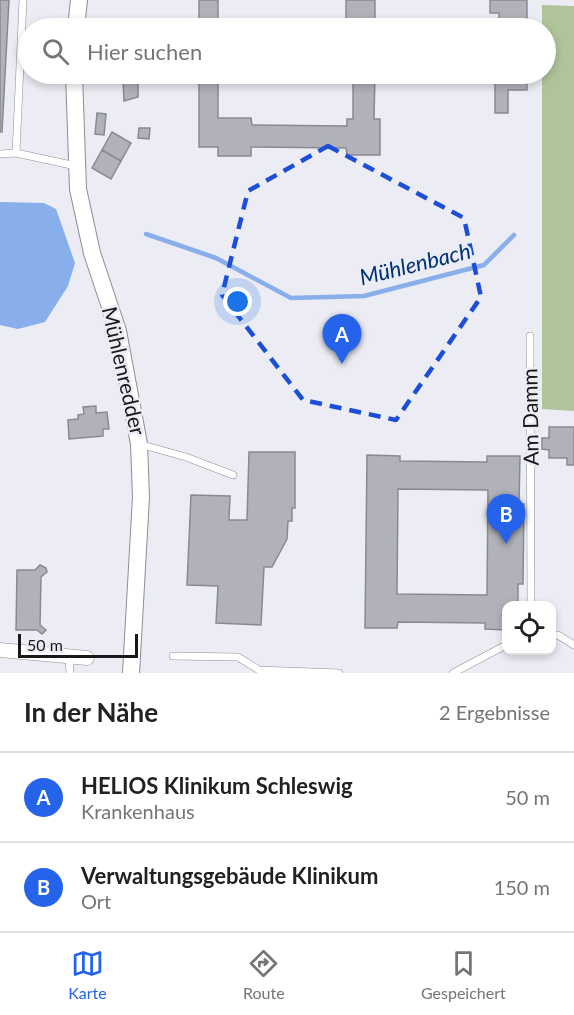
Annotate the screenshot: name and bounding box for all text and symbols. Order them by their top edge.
search box [18,18,556,84]
icon: search [39,35,72,68]
text: Hier suchen [87,38,202,65]
water label: Mühlenbach [356,237,473,290]
your location [223,287,252,316]
street label: Mühlenredder [98,304,151,438]
pin: A [322,314,362,364]
street label: Am Damm [516,368,543,466]
pin: B [486,494,526,544]
map controls [502,601,556,655]
button: locate [502,601,556,655]
scale bar [18,631,138,658]
text: 50 m [27,635,63,654]
text: In der Nähe [24,696,158,728]
text: 2 Ergebnisse [439,700,550,724]
text: HELIOS Klinikum Schleswig [81,772,353,799]
text: A [37,785,50,809]
text: 50 m [505,785,550,809]
text: Krankenhaus [81,799,195,823]
text: Verwaltungsgebäude Klinikum [81,862,378,889]
text: B [37,875,50,899]
text: 150 m [494,875,550,899]
text: Ort [81,889,111,913]
tab: Karte [68,947,107,1002]
tab: Route [243,947,285,1002]
tab: Gespeichert [421,947,506,1002]

